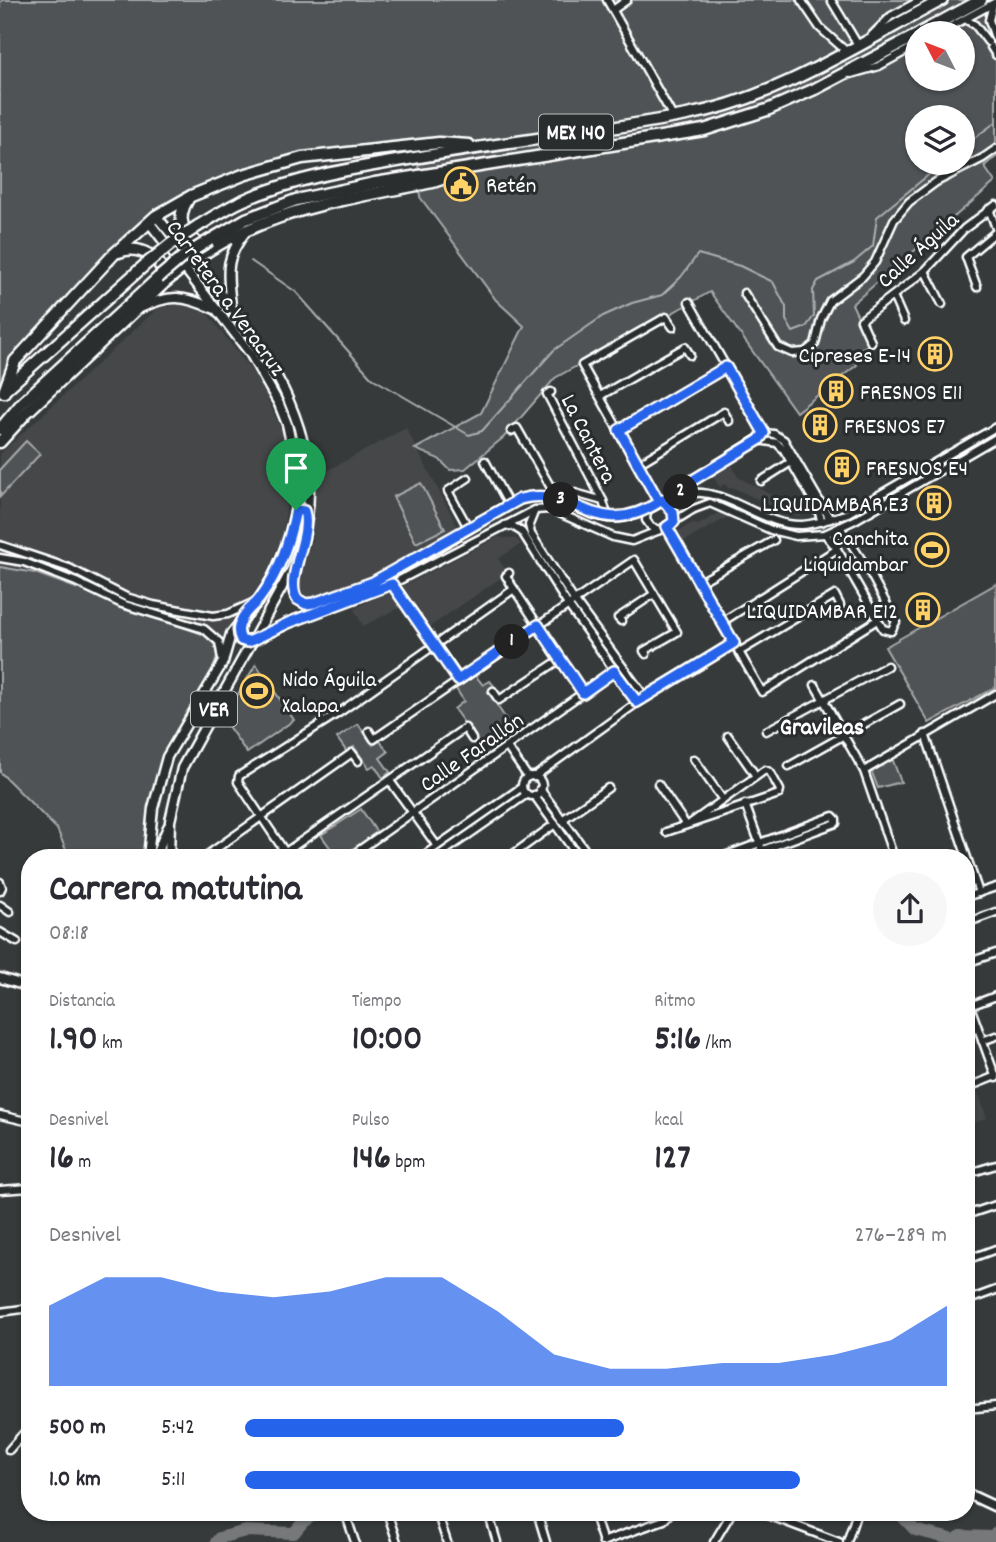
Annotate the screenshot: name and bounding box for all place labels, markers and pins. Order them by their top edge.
public building icon: Retén [442,165,480,203]
place label: Retén [486,171,536,204]
building icon: Cipreses E-14 [916,335,954,373]
place label: Cipreses E-14 [799,341,911,374]
building icon: FRESNOS E11 [817,372,855,410]
place label: FRESNOS E11 [860,378,963,411]
building icon: FRESNOS E7 [801,406,839,444]
place label: FRESNOS E7 [844,412,945,445]
pin [266,438,326,510]
building icon: FRESNOS E4 [823,448,861,486]
place label: FRESNOS E4 [866,454,968,487]
pin: 2 [664,475,698,510]
pin: 3 [544,482,578,518]
building icon: LIQUIDAMBAR E3 [915,484,953,522]
place label: LIQUIDAMBAR E3 [762,490,909,523]
place label: Canchita Liquidambar [803,524,909,583]
sports icon: Canchita Liquidambar [913,531,951,569]
building icon: LIQUIDAMBAR E12 [904,591,942,629]
place label: LIQUIDAMBAR E12 [746,597,898,630]
pin: 1 [494,624,530,660]
place label: Nido Águila Xalapa [282,665,377,724]
sports icon: Nido Águila Xalapa [238,672,276,710]

